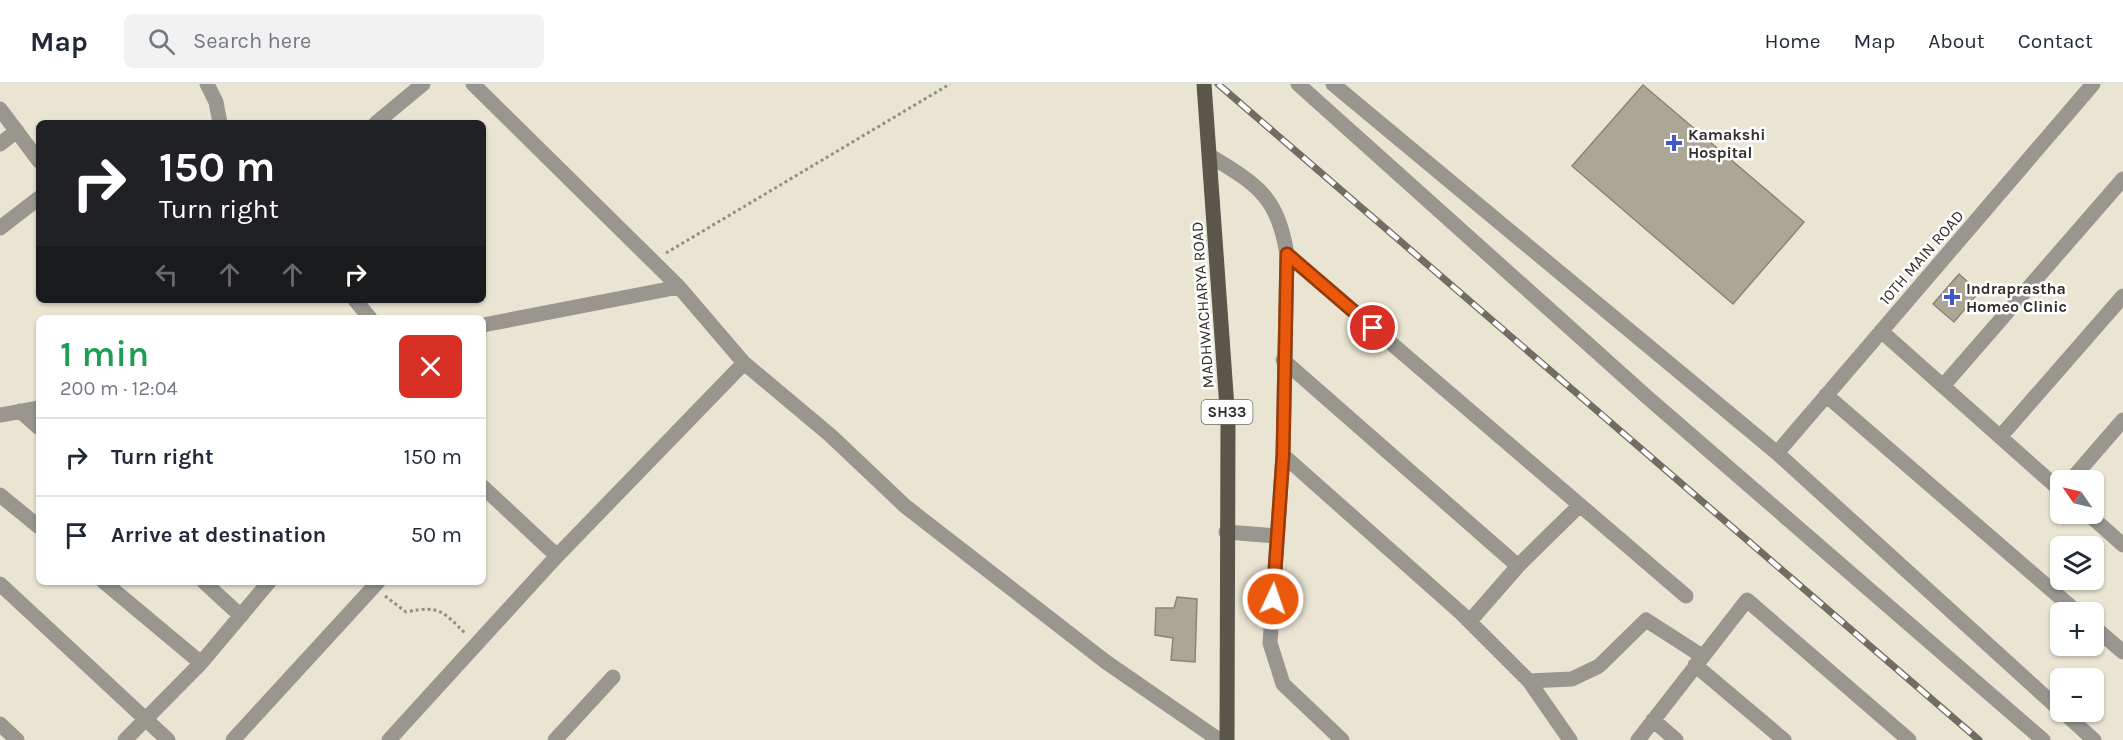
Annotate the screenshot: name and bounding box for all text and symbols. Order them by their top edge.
search box [124,14,544,68]
text: Map [30,25,88,58]
icon: search [145,25,178,58]
text: Search here [193,28,311,54]
text: Home [1765,29,1821,53]
text: Map [1854,29,1895,53]
text: About [1928,29,1985,53]
text: Contact [2018,29,2093,53]
place label: Kamakshi Hospital [1688,125,1766,162]
marker: Kamakshi Hospital [1665,134,1683,152]
text: 150 m [159,142,275,192]
icon: right [60,144,138,222]
text: Turn right [159,193,279,225]
street label: 10TH MAIN ROAD [1875,206,1968,309]
street label: MADHWACHARYA ROAD [1187,221,1218,389]
icon: left [150,258,183,291]
icon: ahead [213,258,246,291]
icon: ahead [276,258,309,291]
icon: right [339,258,372,291]
place label: Indraprastha Homeo Clinic [1966,279,2067,316]
marker: Indraprastha Homeo Clinic [1943,288,1961,306]
pin [1347,302,1398,353]
icon: arrive [1356,311,1389,344]
text: 1 min [60,333,149,375]
button: close [399,335,462,398]
text: 200 m · 12:04 [60,377,178,400]
road number: SH33 [1202,400,1252,424]
icon: right [60,441,93,474]
text: Turn right [111,444,214,470]
text: 150 m [403,444,462,470]
north arrow [2050,470,2104,524]
map controls [2050,470,2104,722]
icon: arrive [60,519,93,552]
text: Arrive at destination [111,522,326,548]
text: 50 m [411,522,462,548]
button: layers [2050,536,2104,590]
position arrow [1241,567,1305,631]
button: + [2050,602,2104,656]
button: − [2050,668,2104,722]

